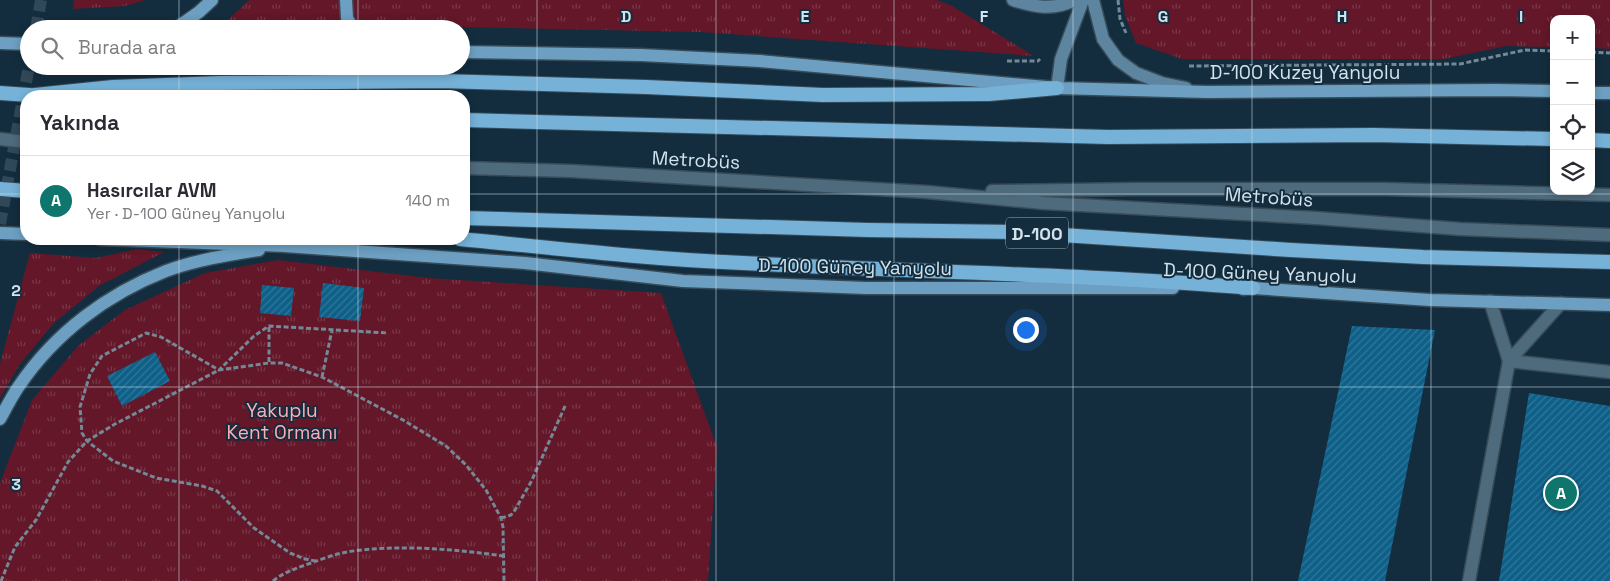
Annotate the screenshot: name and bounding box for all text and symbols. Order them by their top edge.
text: D [621,6,631,27]
text: E [801,6,810,27]
text: F [980,6,989,27]
text: G [1158,6,1168,27]
text: H [1337,6,1347,27]
text: I [1519,6,1523,27]
map controls [1550,15,1595,195]
button: + [1550,15,1595,60]
search box [20,20,470,75]
icon: search [38,34,66,62]
text: Burada ara [78,35,176,60]
street label: D-100 Kuzey Yanyolu [1210,60,1400,85]
button: − [1550,60,1595,105]
button: locate [1550,105,1595,150]
text: Yakında [40,109,119,136]
street label: Metrobüs [651,145,741,175]
button: layers [1550,150,1595,195]
text: Hasırcılar AVM [87,178,217,203]
street label: Metrobüs [1224,181,1314,213]
text: A [51,190,61,211]
text: 140 m [405,190,450,211]
text: Yer · D-100 Güney Yanyolu [87,203,285,224]
road number: D-100 [1006,218,1068,248]
street label: D-100 Güney Yanyolu [758,253,952,281]
street label: D-100 Güney Yanyolu [1163,257,1357,289]
text: 2 [11,280,21,301]
your location [1013,317,1039,343]
park label: Yakuplu Kent Ormanı [227,398,337,445]
text: 3 [11,474,21,495]
pin: A [1545,474,1577,512]

